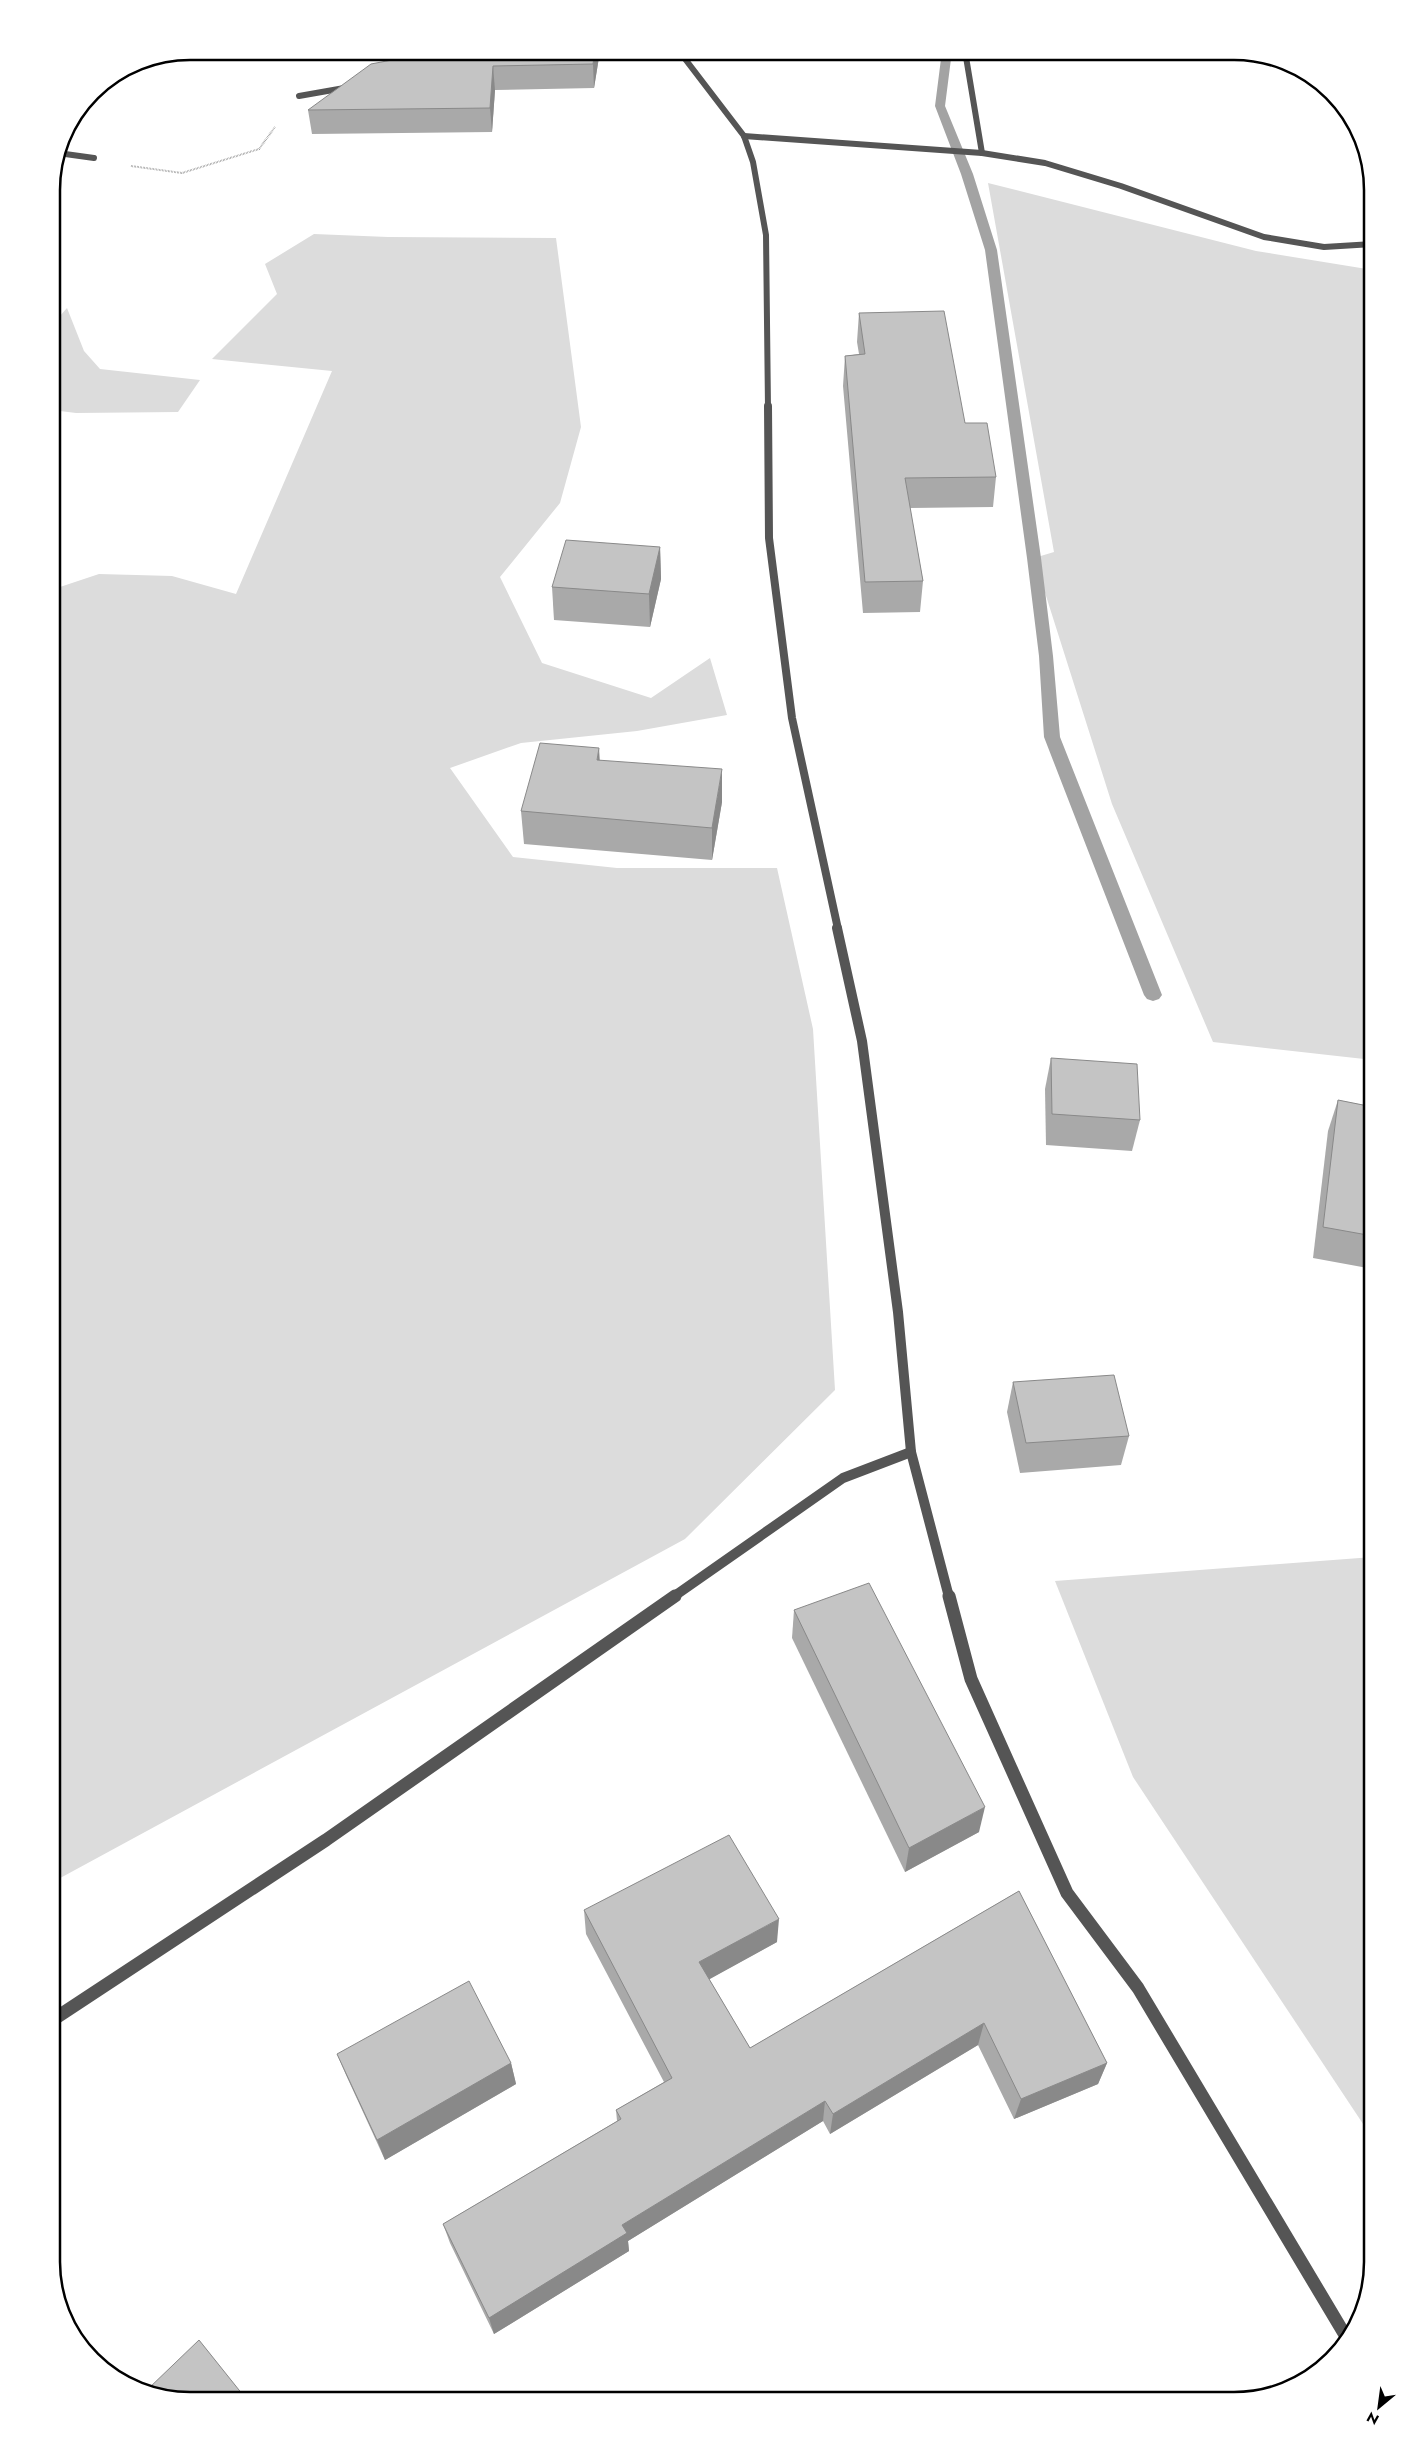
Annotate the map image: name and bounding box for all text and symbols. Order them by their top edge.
north arrow [1354,2382,1404,2432]
text: N [1363,2407,1382,2430]

